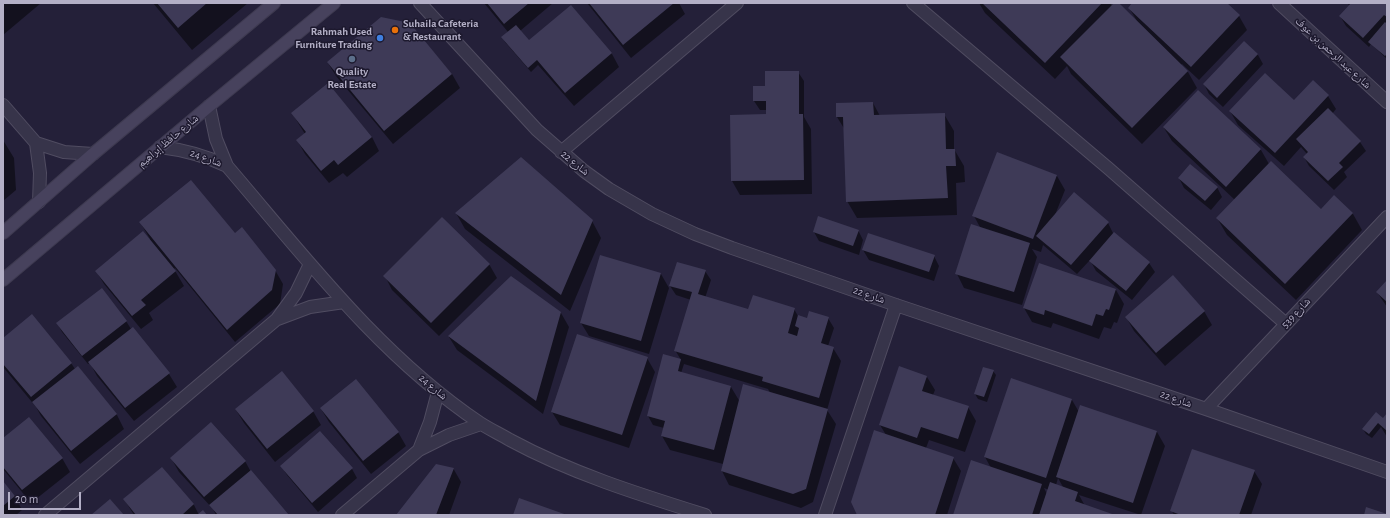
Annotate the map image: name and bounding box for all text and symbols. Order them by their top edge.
street label: شارع عبد الرحمن بن عوف [1292,14,1374,92]
place label: Suhaila Cafeteria & Restaurant [403,17,478,43]
place label: Rahmah Used Furniture Trading [295,25,372,51]
marker: Suhaila Cafeteria & Restaurant [390,25,400,35]
marker: Rahmah Used Furniture Trading [375,33,385,43]
marker: Quality Real Estate [347,54,357,64]
place label: Quality Real Estate [328,65,376,91]
street label: شارع حافظ إبراهيم [135,112,201,170]
street label: شارع 24 [188,146,224,170]
street label: شارع 22 [558,148,592,178]
street label: شارع 22 [851,283,887,307]
street label: شارع 539 [1279,295,1313,331]
street label: شارع 24 [416,371,450,403]
street label: شارع 22 [1158,387,1194,411]
scale bar [10,484,83,510]
text: 20 m [15,493,38,505]

